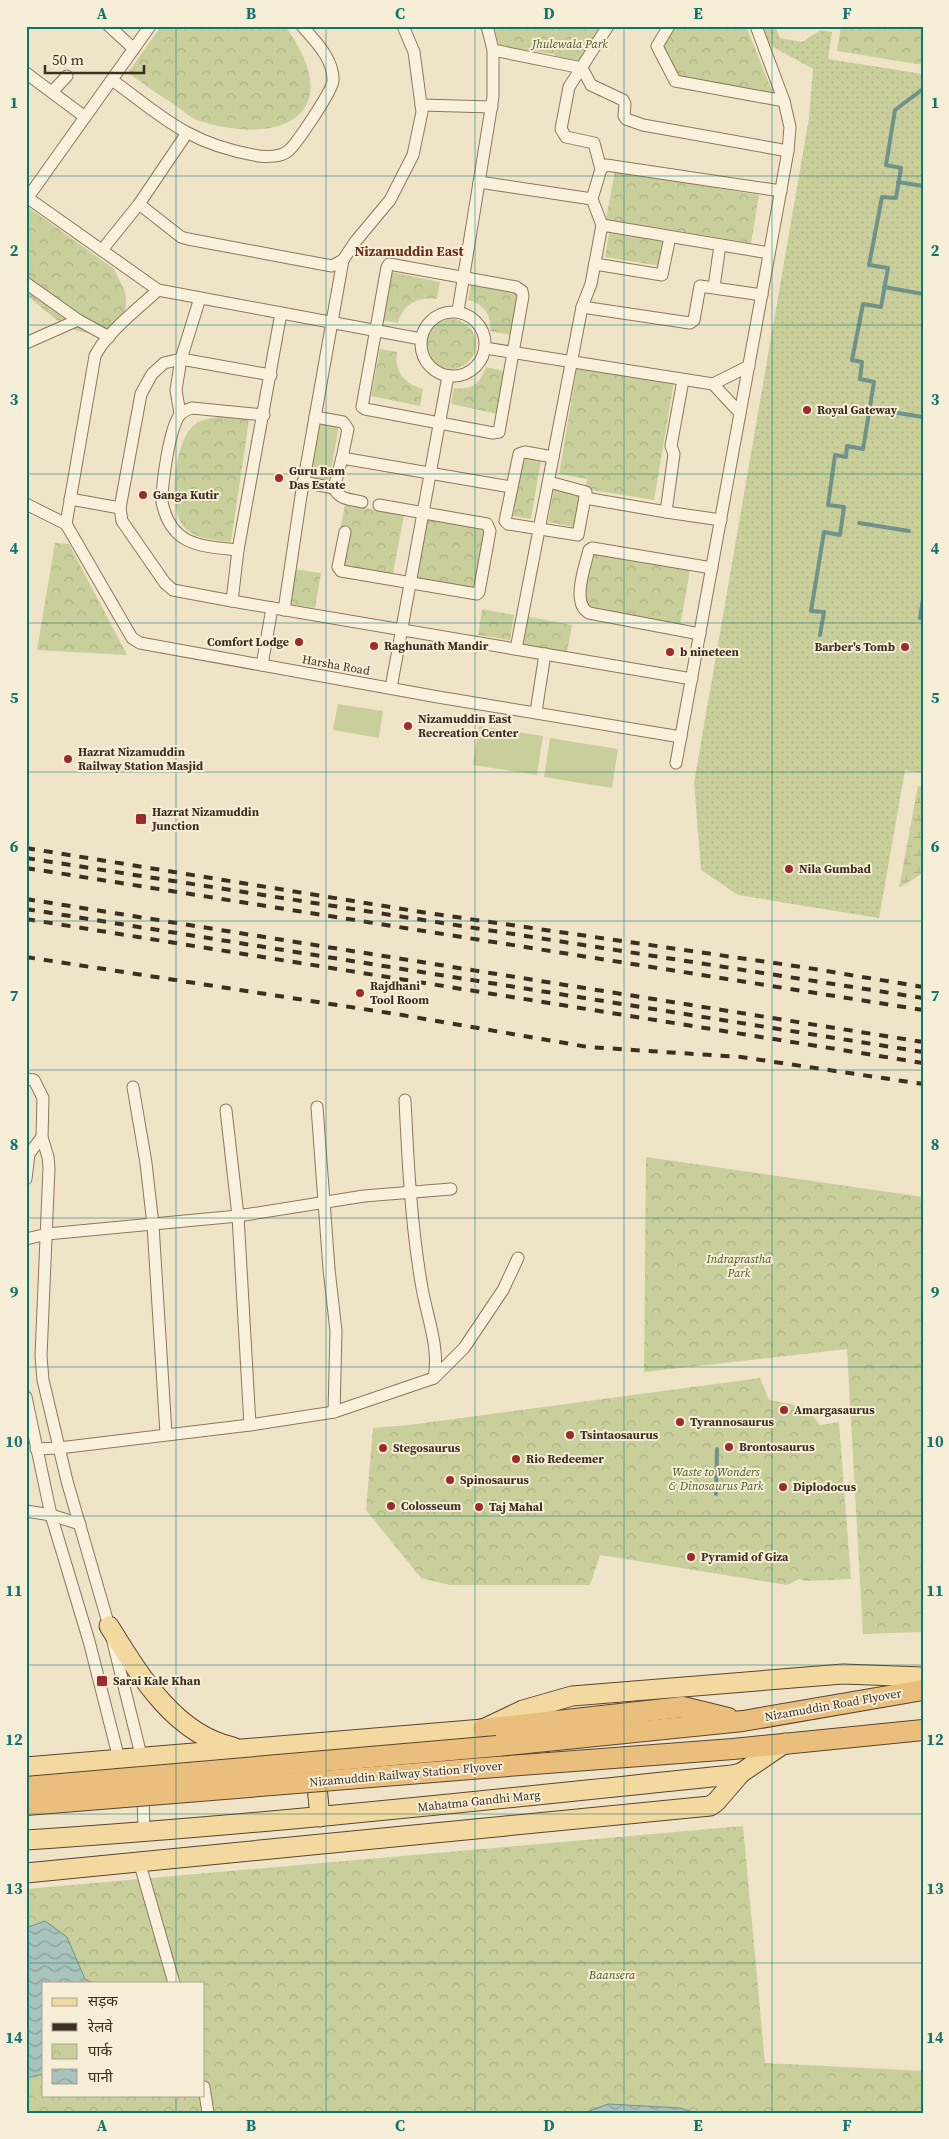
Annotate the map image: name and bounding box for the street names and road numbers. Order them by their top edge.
street label: Harsha Road [301,651,371,679]
street label: Nizamuddin Road Flyover [763,1685,903,1725]
street label: Nizamuddin Railway Station Flyover [309,1758,503,1790]
street label: Mahatma Gandhi Marg [417,1787,541,1815]

